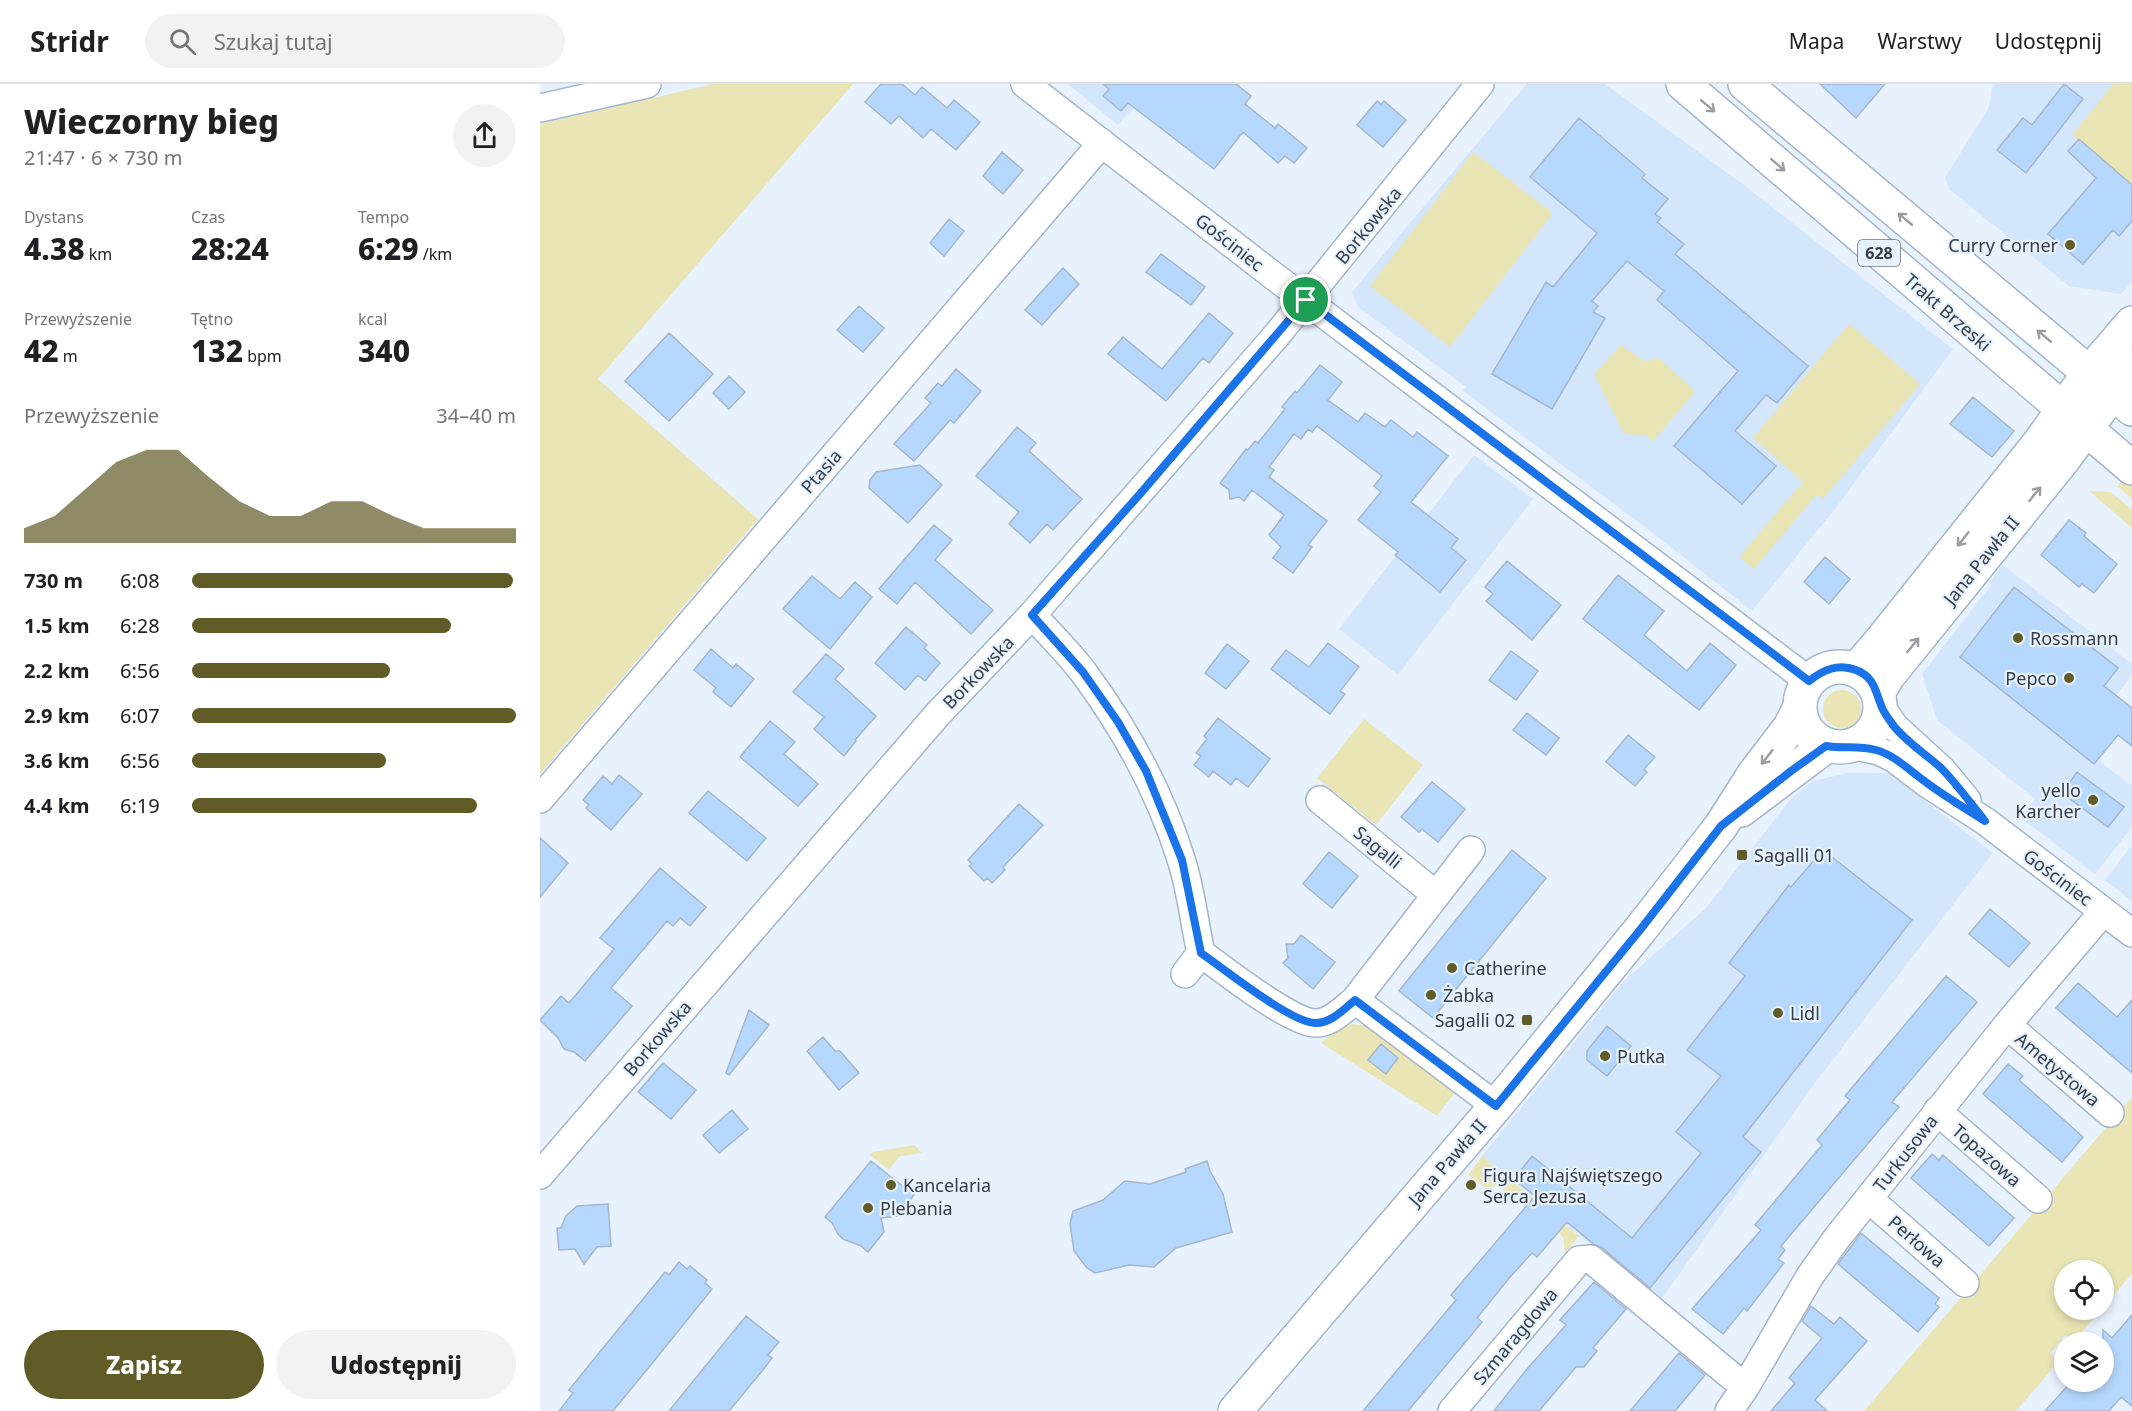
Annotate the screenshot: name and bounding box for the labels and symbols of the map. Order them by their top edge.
one-way arrow [1700,99,1716,112]
one-way arrow [1770,159,1786,172]
street label: Borkowska [1330,181,1406,269]
street label: Gościniec [1191,208,1269,276]
one-way arrow [1897,212,1913,225]
place label: Curry Corner [1948,233,2059,257]
marker: Curry Corner [2063,238,2077,252]
road number: 628 [1858,240,1900,266]
street label: Trakt Brzeski [1899,268,1997,356]
pin [1280,274,1331,325]
one-way arrow [2037,329,2052,343]
street label: Ptasia [795,444,847,498]
one-way arrow [2029,486,2042,502]
street label: Jana Pawła II [1937,511,2024,611]
one-way arrow [1956,531,1969,547]
place label: Rossmann [2030,626,2119,650]
street label: Borkowska [937,630,1019,714]
marker: Rossmann [2011,631,2025,645]
one-way arrow [1906,638,1919,654]
place label: Pepco [2005,666,2057,690]
marker: Pepco [2062,671,2076,685]
one-way arrow [1760,749,1773,765]
place label: yello Karcher [2015,778,2082,823]
marker: yello Karcher [2086,793,2100,807]
street label: Sagalli [1349,820,1407,874]
place label: Sagalli 01 [1754,843,1834,867]
street label: Gościniec [2019,843,2098,911]
marker: Sagalli 01 [1735,848,1749,862]
place label: Catherine [1464,956,1547,980]
marker: Catherine [1445,961,1459,975]
place label: Żabka [1443,983,1494,1007]
marker: Żabka [1424,988,1438,1002]
street label: Borkowska [618,995,696,1081]
place label: Lidl [1790,1001,1820,1025]
marker: Lidl [1771,1006,1785,1020]
place label: Sagalli 02 [1435,1008,1515,1032]
marker: Sagalli 02 [1520,1013,1534,1027]
street label: Ametystowa [2010,1026,2106,1112]
place label: Putka [1617,1044,1665,1068]
marker: Putka [1598,1049,1612,1063]
street label: Turkusowa [1867,1109,1943,1197]
street label: Jana Pawła II [1401,1113,1491,1212]
street label: Topazowa [1947,1118,2027,1192]
place label: Figura Najświętszego Serca Jezusa [1483,1163,1663,1208]
place label: Kancelaria [903,1173,991,1197]
marker: Kancelaria [884,1178,898,1192]
marker: Figura Najświętszego Serca Jezusa [1464,1178,1478,1192]
place label: Plebania [880,1196,953,1220]
marker: Plebania [861,1201,875,1215]
street label: Perłowa [1884,1210,1950,1272]
street label: Szmaragdowa [1467,1283,1563,1389]

